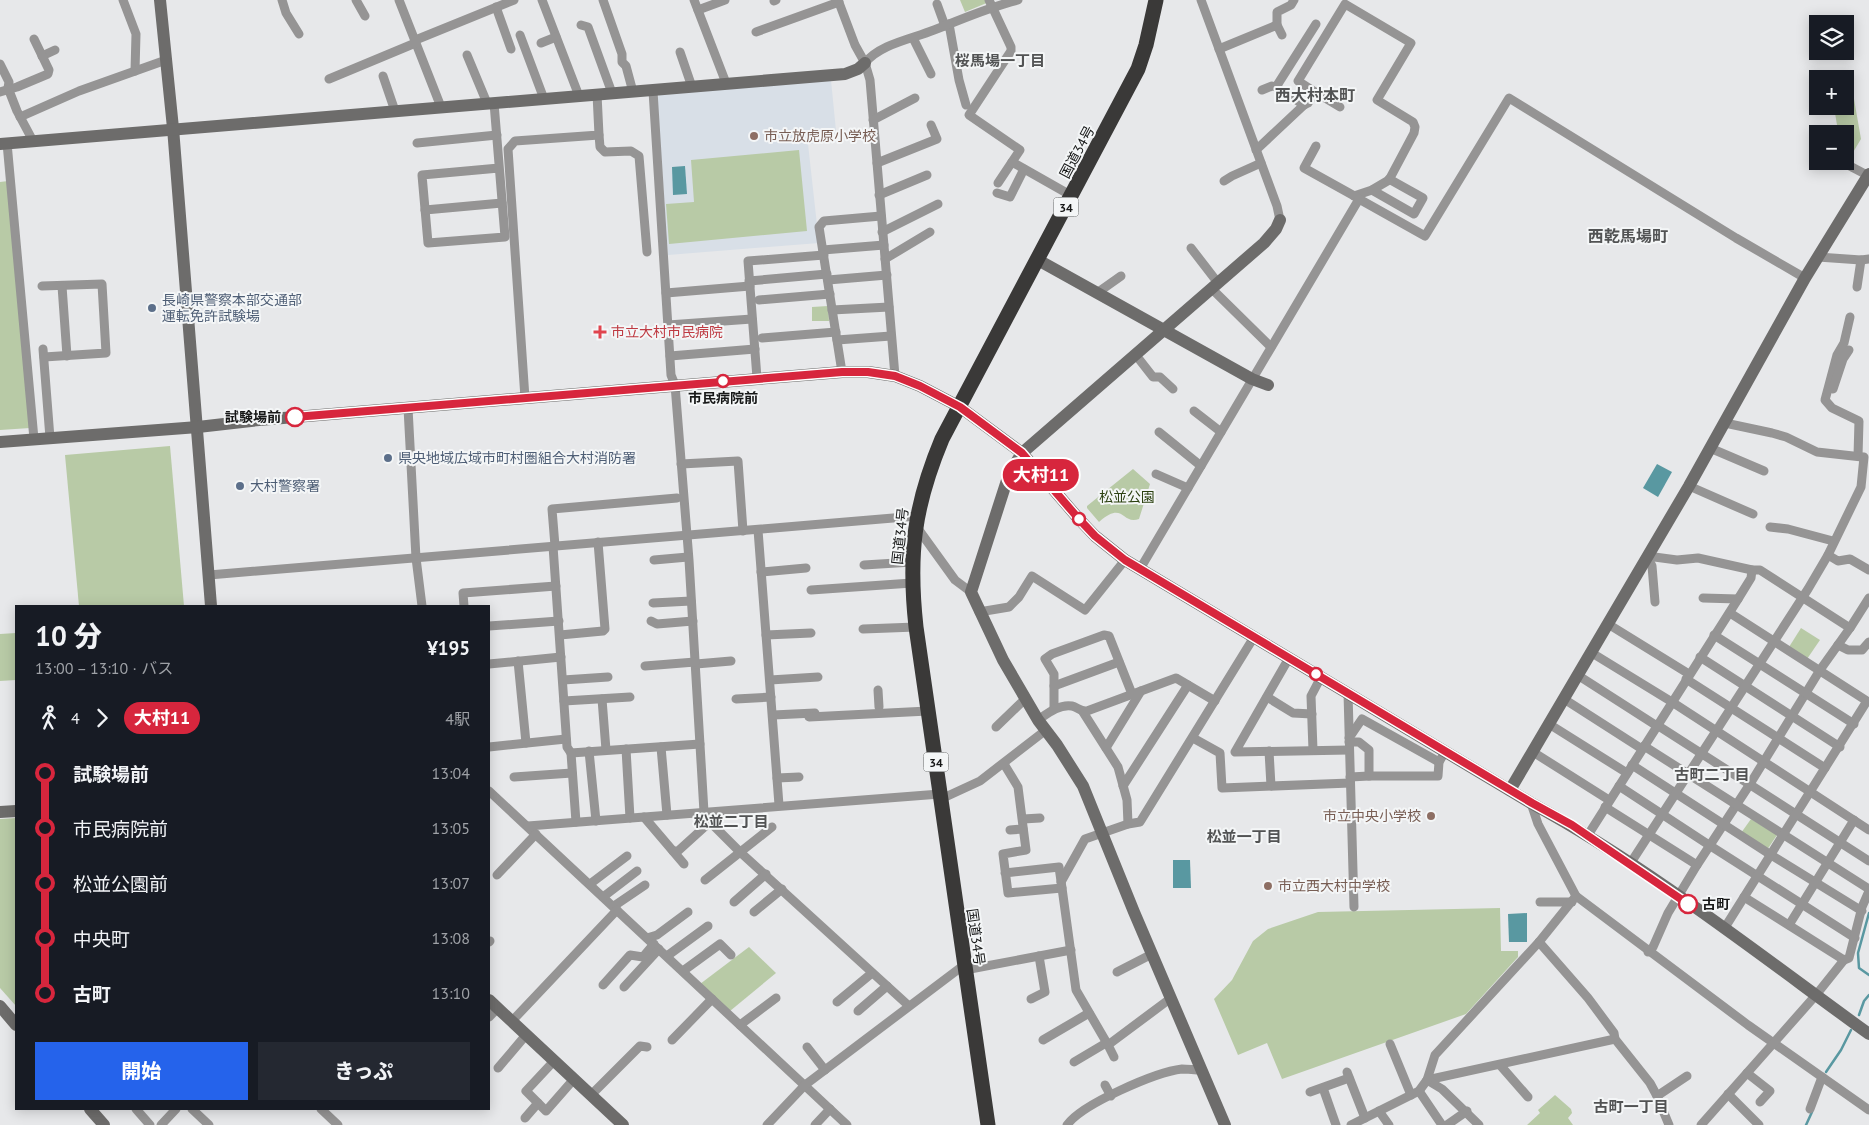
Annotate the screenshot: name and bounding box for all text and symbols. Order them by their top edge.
map controls [1809,15,1854,170]
button: layers [1809,15,1854,60]
district label: 桜馬場一丁目 [955,51,1045,70]
button: + [1809,70,1854,115]
district label: 西大村本町 [1275,85,1355,105]
street label: 国道34号 [1056,122,1098,182]
button: − [1809,125,1854,170]
place label: 市立放虎原小学校 [764,127,876,145]
marker: 市立放虎原小学校 [748,130,760,142]
road number: 34 [1054,198,1078,216]
district label: 西乾馬場町 [1588,226,1668,246]
place label: 長崎県警察本部交通部 運転免許試験場 [162,291,302,325]
marker: 長崎県警察本部交通部 運転免許試験場 [146,302,158,314]
place label: 市立大村市民病院 [611,323,723,341]
marker: 市立大村市民病院 [593,325,607,339]
marker: 市民病院前 [716,374,730,388]
place label: 市民病院前 [688,389,758,407]
marker: 試験場前 [285,407,305,427]
place label: 試験場前 [225,408,281,426]
place label: 県央地域広域市町村圏組合大村消防署 [398,449,636,467]
marker: 県央地域広域市町村圏組合大村消防署 [382,452,394,464]
line badge: 大村11 [1006,459,1076,491]
text: 大村11 [1013,463,1069,486]
place label: 大村警察署 [250,477,320,495]
marker: 大村警察署 [234,480,246,492]
park label: 松並公園 [1099,488,1155,506]
street label: 国道34号 [888,507,912,565]
unlabelled marker [1072,512,1086,526]
text: 10 分 [35,617,102,654]
text: ¥195 [427,636,470,660]
text: 13:00 – 13:10 · バス [35,658,173,678]
unlabelled marker [1309,667,1323,681]
icon: walk [35,704,63,732]
icon: forward [88,704,116,732]
text: 大村11 [134,706,190,729]
text: 4 [71,708,80,728]
text: 4駅 [445,709,470,729]
road number: 34 [924,752,948,772]
text: 試験場前 [73,762,149,786]
text: 13:04 [432,763,470,783]
district label: 古町二丁目 [1674,765,1750,784]
place label: 市立中央小学校 [1323,807,1421,825]
marker: 市立中央小学校 [1425,810,1437,822]
district label: 松並二丁目 [693,812,769,831]
text: 市民病院前 [73,817,168,841]
text: 13:05 [432,818,470,838]
district label: 松並一丁目 [1206,827,1282,846]
text: 松並公園前 [73,872,168,896]
text: 13:07 [432,873,470,893]
place label: 市立西大村中学校 [1278,877,1390,895]
marker: 市立西大村中学校 [1262,880,1274,892]
marker: 古町 [1678,894,1698,914]
place label: 古町 [1702,895,1730,913]
street label: 国道34号 [963,907,989,967]
text: 中央町 [73,927,130,951]
text: 13:08 [432,928,470,948]
text: 古町 [73,982,111,1006]
text: 13:10 [432,983,470,1003]
button: 開始 [35,1042,248,1100]
button: きっぷ [258,1042,470,1100]
district label: 古町一丁目 [1593,1097,1669,1116]

